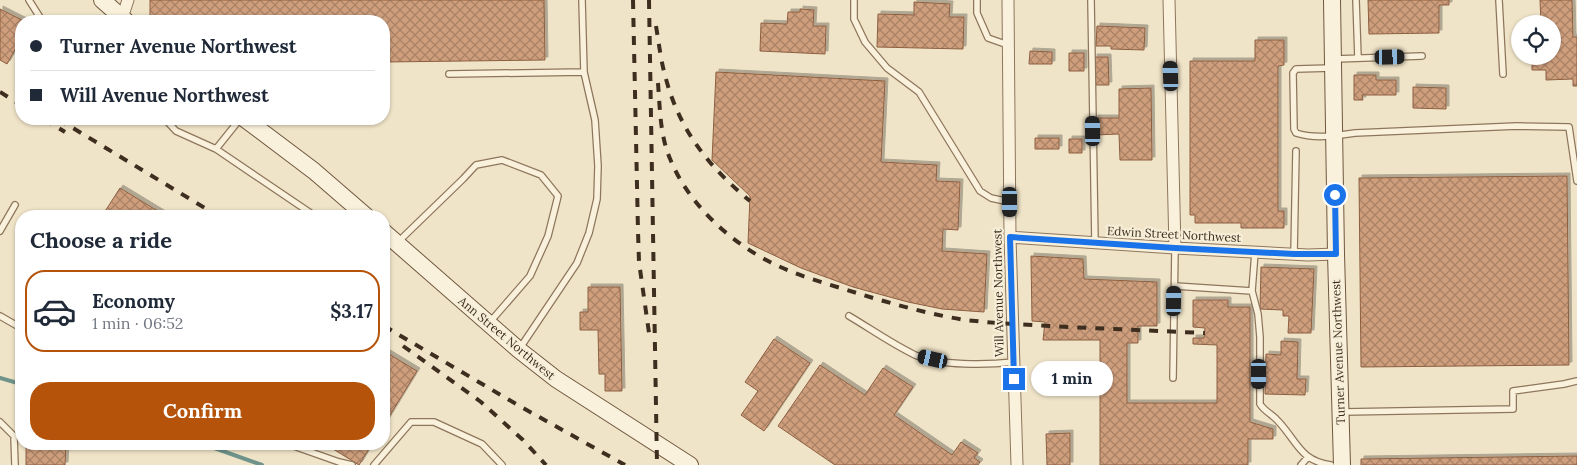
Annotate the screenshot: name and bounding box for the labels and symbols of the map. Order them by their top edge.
car [1374,49,1405,65]
car [1162,61,1179,91]
car [1085,116,1100,146]
route start [1324,184,1346,206]
car [1002,187,1017,217]
street label: Edwin Street Northwest [1106,223,1242,245]
street label: Will Avenue Northwest [989,229,1007,357]
street label: Turner Avenue Northwest [1328,279,1348,425]
car [1166,286,1181,316]
street label: Ann Street Northwest [455,293,559,383]
car [916,348,949,370]
car [1251,359,1266,389]
callout: 1 min [1032,362,1114,396]
route end [1003,368,1025,390]

